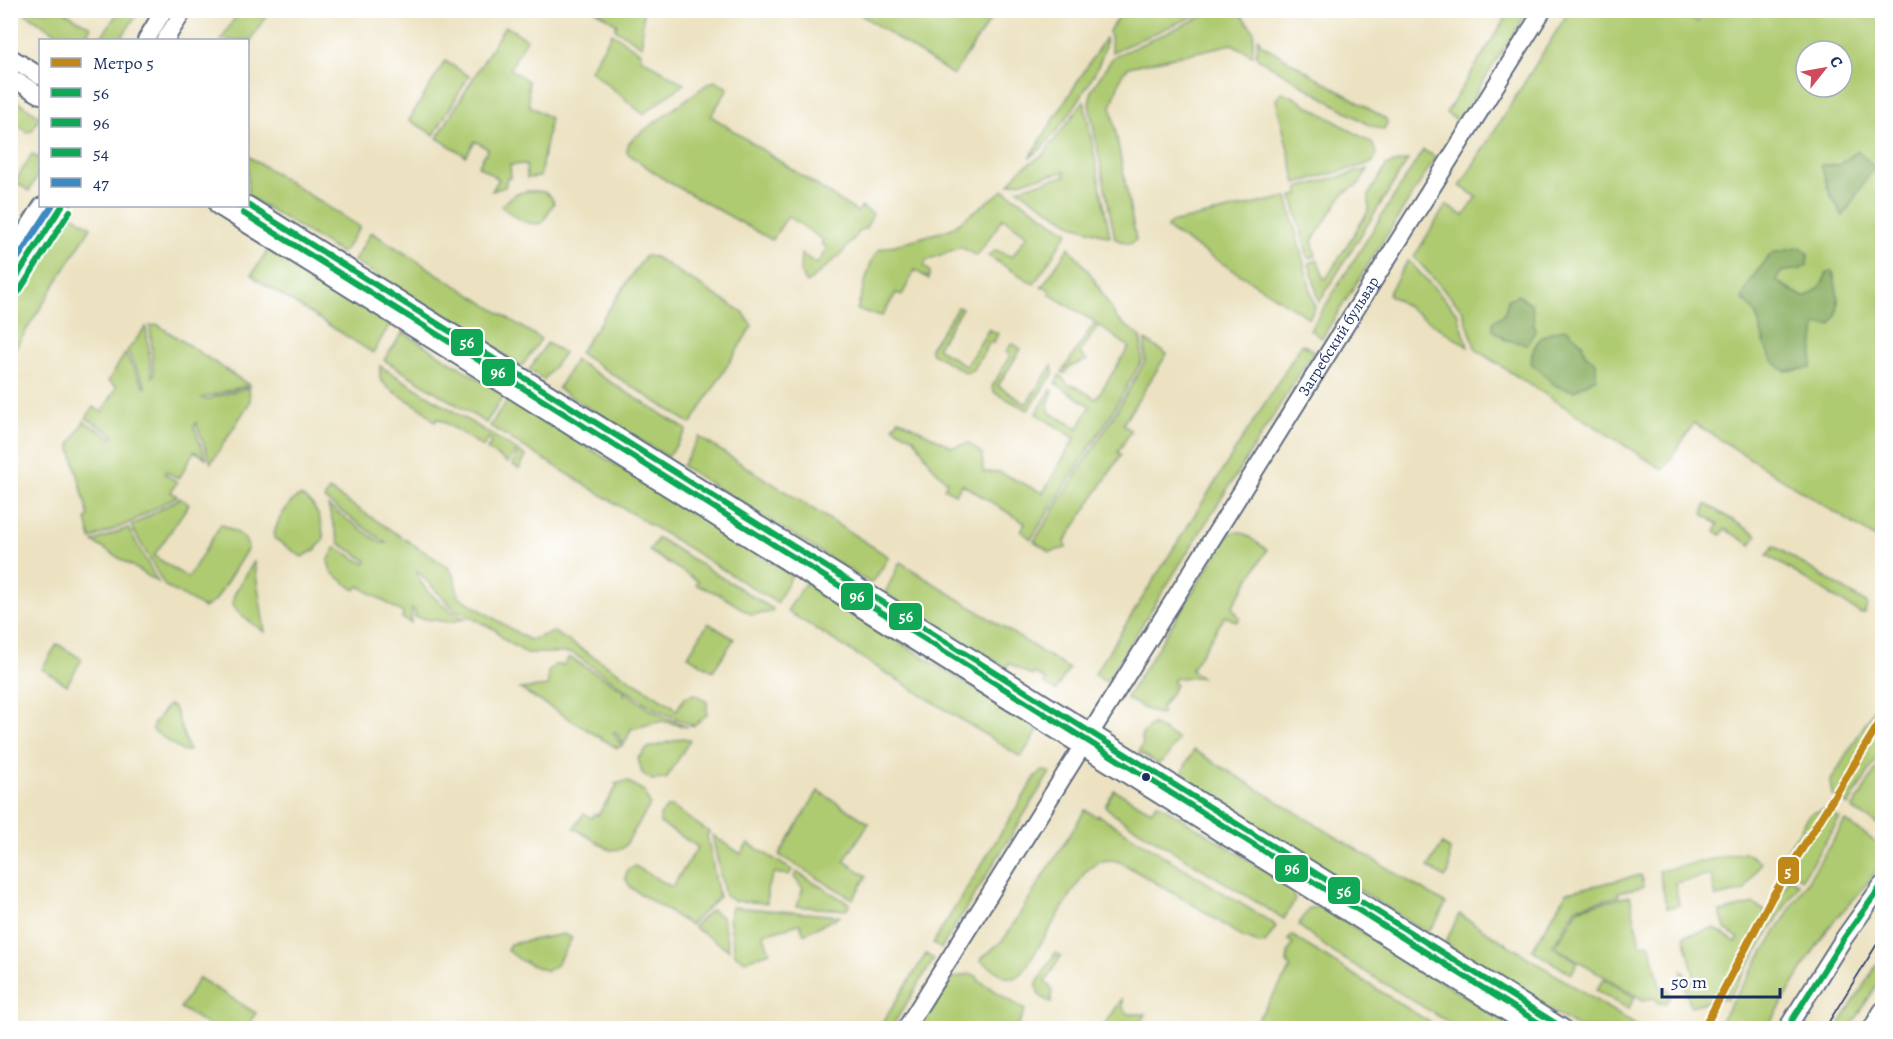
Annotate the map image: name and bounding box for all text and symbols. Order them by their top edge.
legend [39,39,249,207]
north arrow [1794,39,1854,99]
text: Метро 5 [93,51,154,75]
text: С [1824,52,1848,72]
text: 56 [93,81,109,105]
text: 96 [93,111,110,135]
text: 54 [93,141,109,165]
text: 47 [93,171,109,195]
street label: Загребский бульвар [1293,272,1385,400]
line badge: 56 [450,328,484,357]
text: 56 [460,332,475,354]
line badge: 96 [481,358,516,387]
text: 96 [491,362,506,384]
line badge: 96 [840,582,874,611]
text: 96 [850,586,865,608]
line badge: 56 [888,602,923,631]
text: 56 [899,606,914,628]
unlabelled marker [1140,771,1152,783]
line badge: 96 [1274,854,1309,883]
line badge: 5 [1777,856,1800,885]
text: 96 [1285,858,1300,880]
text: 5 [1785,861,1792,883]
line badge: 56 [1327,876,1361,905]
text: 56 [1337,881,1352,903]
scale bar [1662,961,1780,999]
text: 50 m [1671,970,1707,994]

